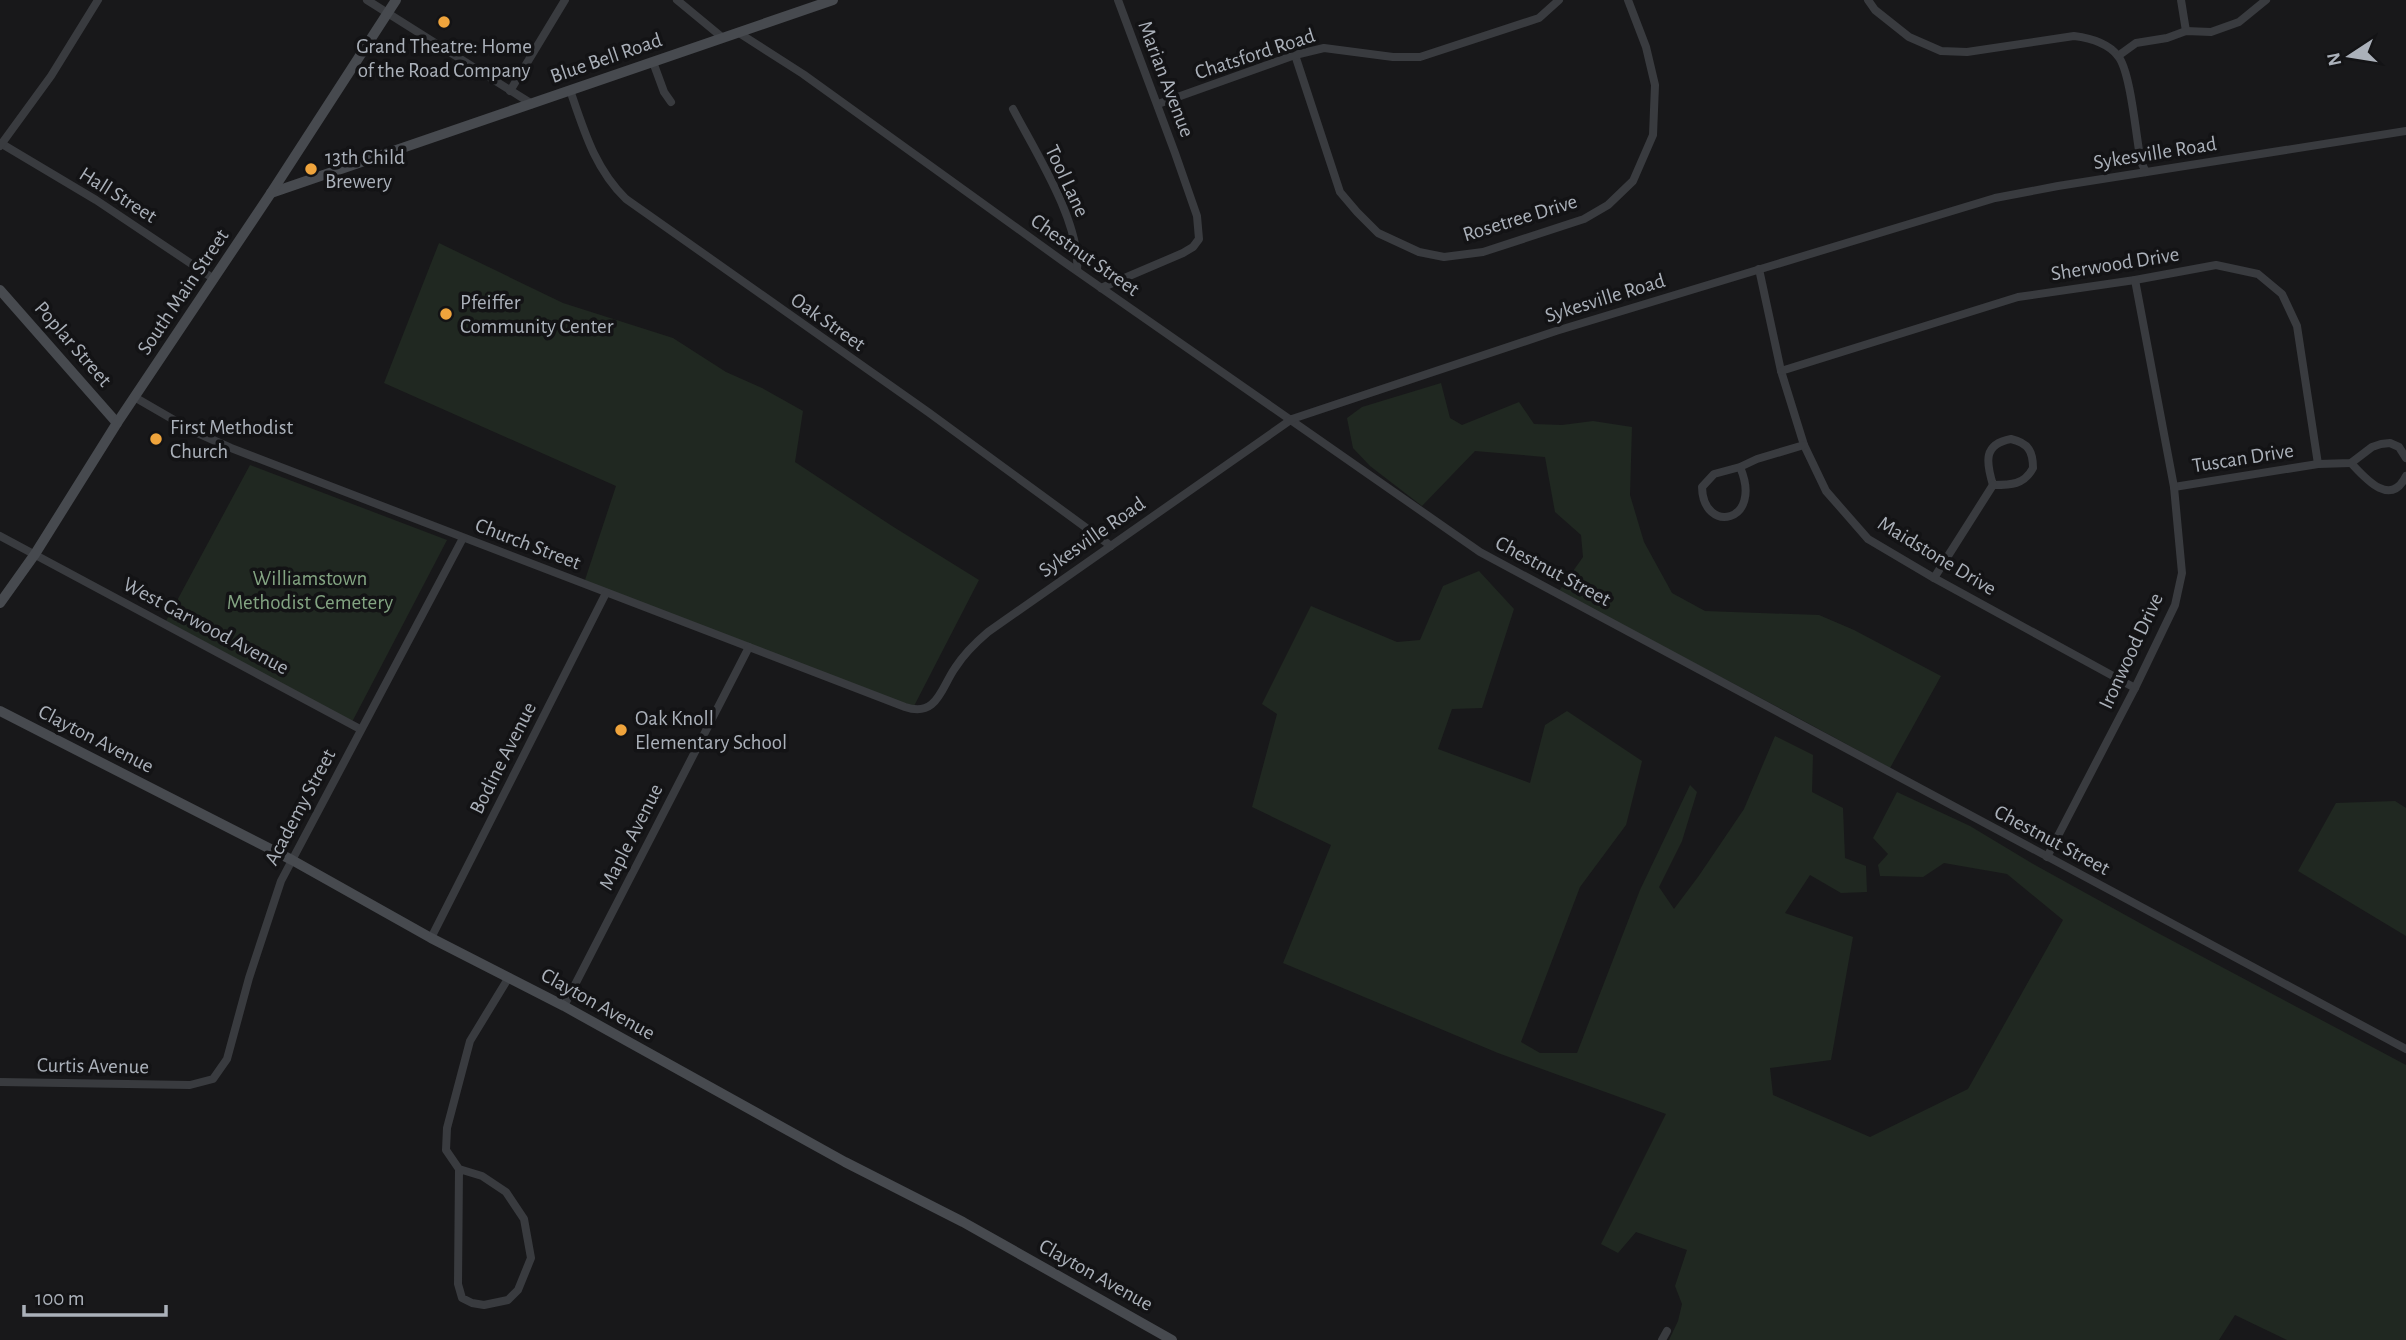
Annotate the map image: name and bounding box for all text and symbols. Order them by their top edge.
marker: Grand Theatre: Home of the Road Company [436,14,452,30]
street label: Marian Avenue [1134,18,1198,140]
north arrow [2315,21,2385,91]
street label: Chatsford Road [1192,25,1318,83]
street label: Blue Bell Road [547,29,665,87]
place label: Grand Theatre: Home of the Road Company [356,36,532,81]
text: N [2324,51,2346,68]
street label: Sykesville Road [2092,133,2218,173]
street label: Tool Lane [1041,142,1093,220]
place label: 13th Child Brewery [325,147,405,192]
marker: 13th Child Brewery [303,161,319,177]
street label: Hall Street [76,163,161,227]
street label: Rosetree Drive [1460,191,1580,245]
street label: Chestnut Street [1027,210,1143,300]
street label: South Main Street [133,225,233,359]
street label: Sherwood Drive [2049,243,2181,285]
street label: Sykesville Road [1542,270,1668,326]
street label: Oak Street [787,289,869,355]
place label: Pfeiffer Community Center [460,292,614,337]
street label: Poplar Street [30,297,116,391]
marker: Pfeiffer Community Center [438,306,454,322]
place label: First Methodist Church [170,417,293,462]
marker: First Methodist Church [148,431,164,447]
street label: Tuscan Drive [2191,440,2295,476]
street label: Sykesville Road [1035,493,1149,581]
street label: Maidstone Drive [1874,513,2000,599]
street label: Church Street [472,514,584,574]
street label: Chestnut Street [1492,532,1614,610]
park label: Williamstown Methodist Cemetery [227,568,393,613]
street label: West Garwood Avenue [120,573,292,679]
street label: Ironwood Drive [2095,590,2167,712]
street label: Bodine Avenue [466,699,540,817]
street label: Clayton Avenue [35,701,157,777]
place label: Oak Knoll Elementary School [635,708,787,753]
marker: Oak Knoll Elementary School [613,722,629,738]
street label: Academy Street [261,745,339,869]
street label: Maple Avenue [595,780,667,894]
street label: Chestnut Street [1991,801,2113,879]
street label: Clayton Avenue [538,964,658,1044]
street label: Curtis Avenue [37,1055,149,1077]
street label: Clayton Avenue [1036,1235,1156,1315]
scale bar [24,1274,166,1318]
text: 100 m [35,1288,85,1309]

